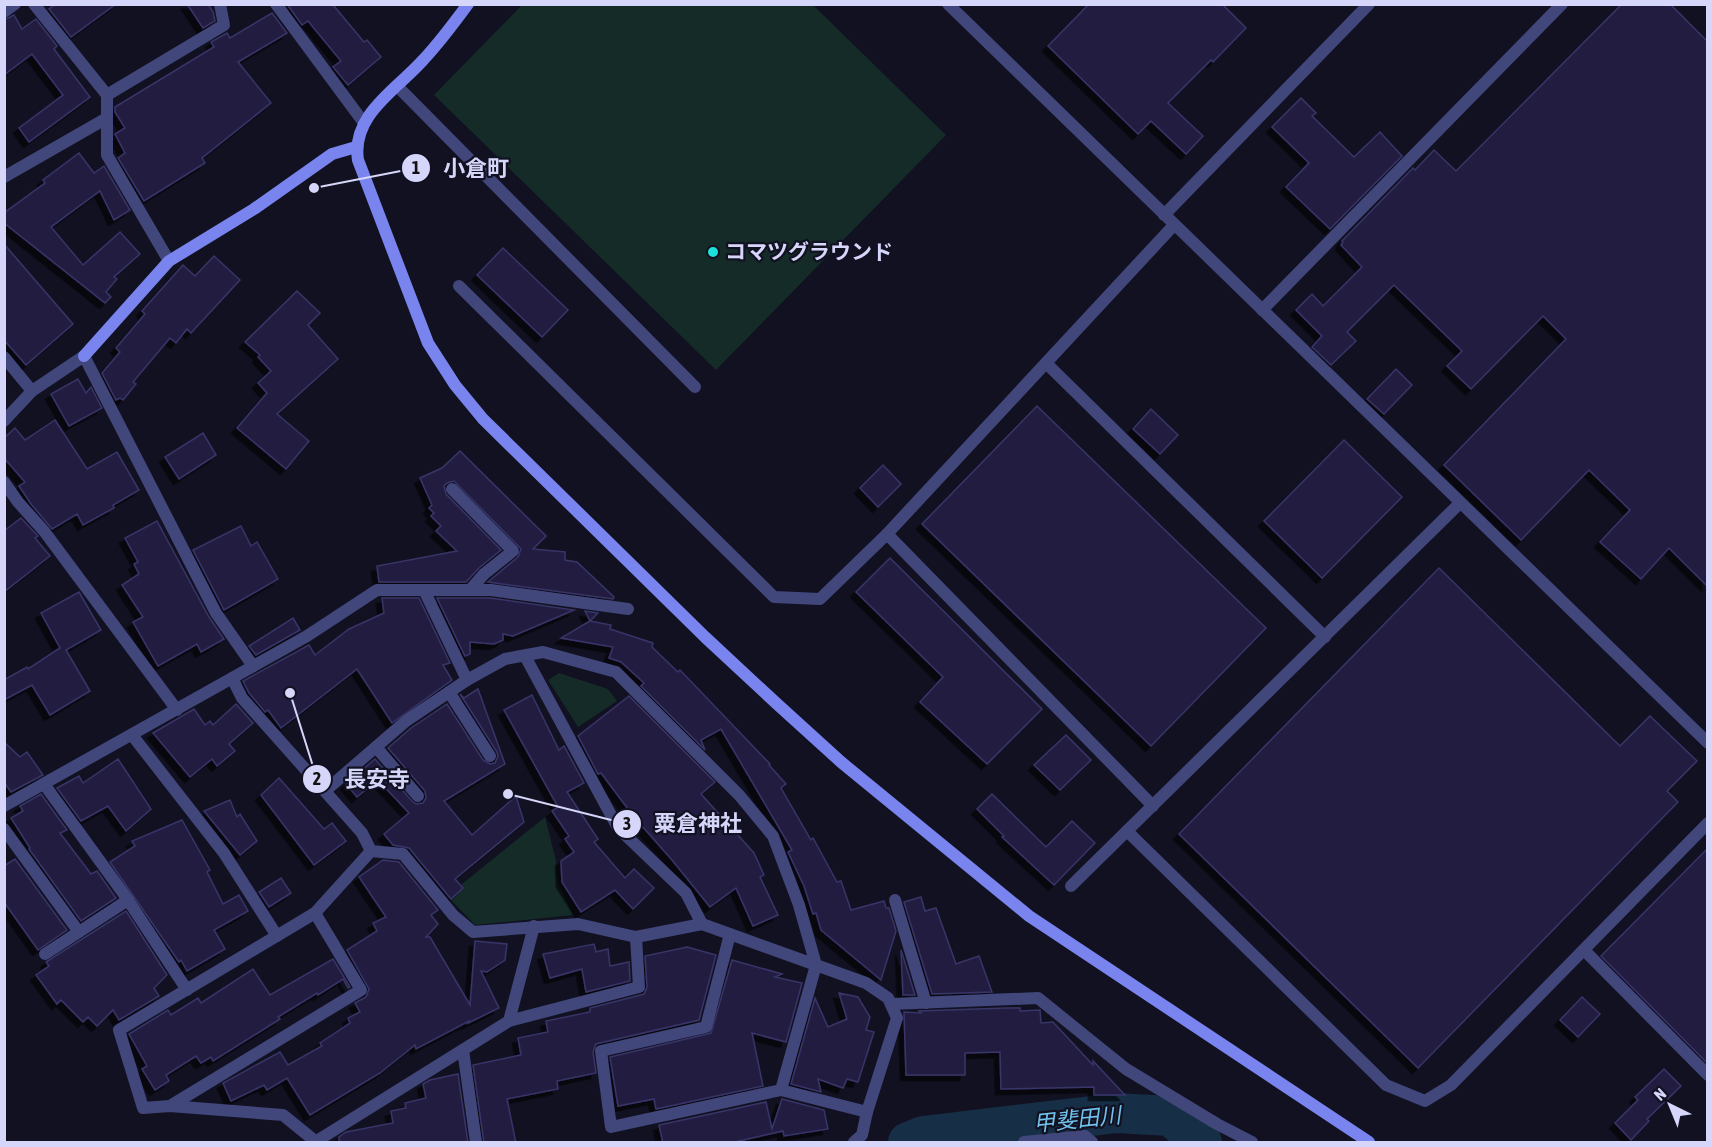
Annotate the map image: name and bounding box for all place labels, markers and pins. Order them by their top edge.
callout: 小倉町 [401,148,521,188]
place label: コマツグラウンド [725,239,893,263]
marker: コマツグラウンド [706,245,720,259]
callout: 長安寺 [302,759,422,799]
callout: 粟倉神社 [612,804,754,844]

